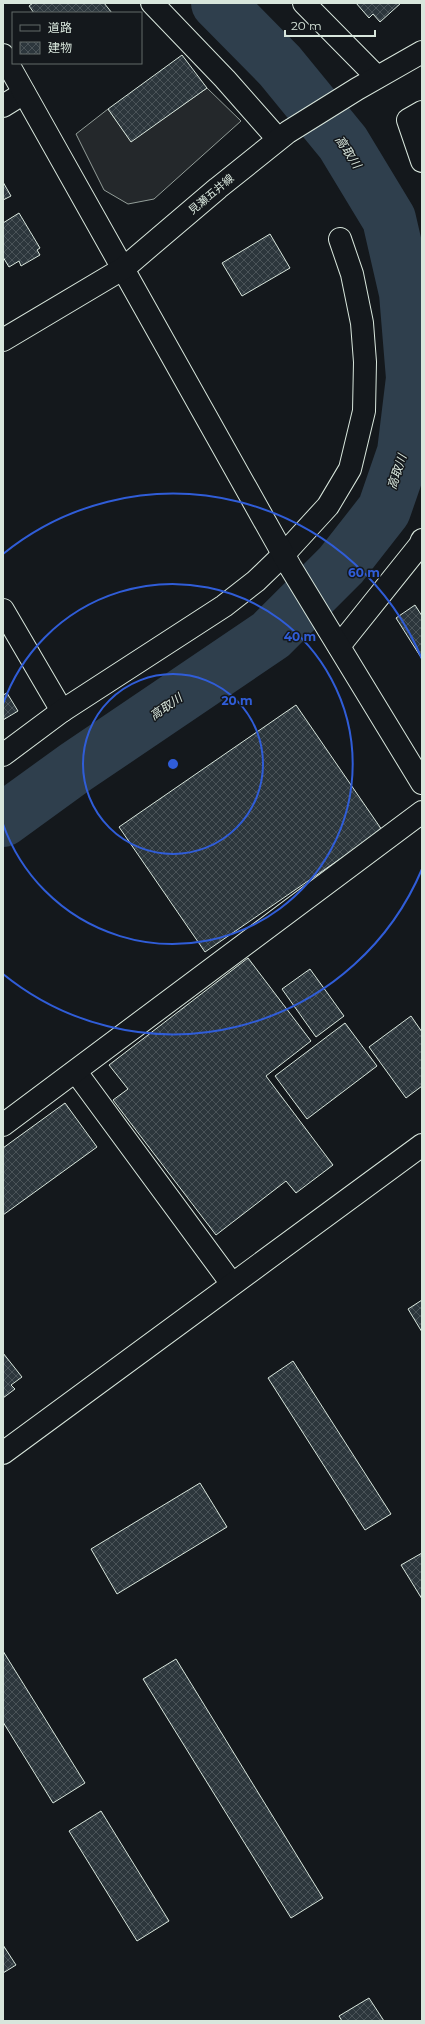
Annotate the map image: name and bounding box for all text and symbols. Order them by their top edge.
legend [12,12,142,64]
scale bar [285,12,375,38]
text: 20 m [291,18,322,33]
text: 道路 [48,20,72,35]
text: 建物 [48,40,72,55]
water label: 高取川 [332,133,366,173]
street label: 見瀬五井線 [185,171,237,217]
water label: 高取川 [384,451,410,491]
text: 60 m [348,565,380,580]
text: 40 m [284,629,316,644]
water label: 高取川 [147,689,186,723]
text: 20 m [221,693,253,708]
centre of rings [166,757,180,771]

